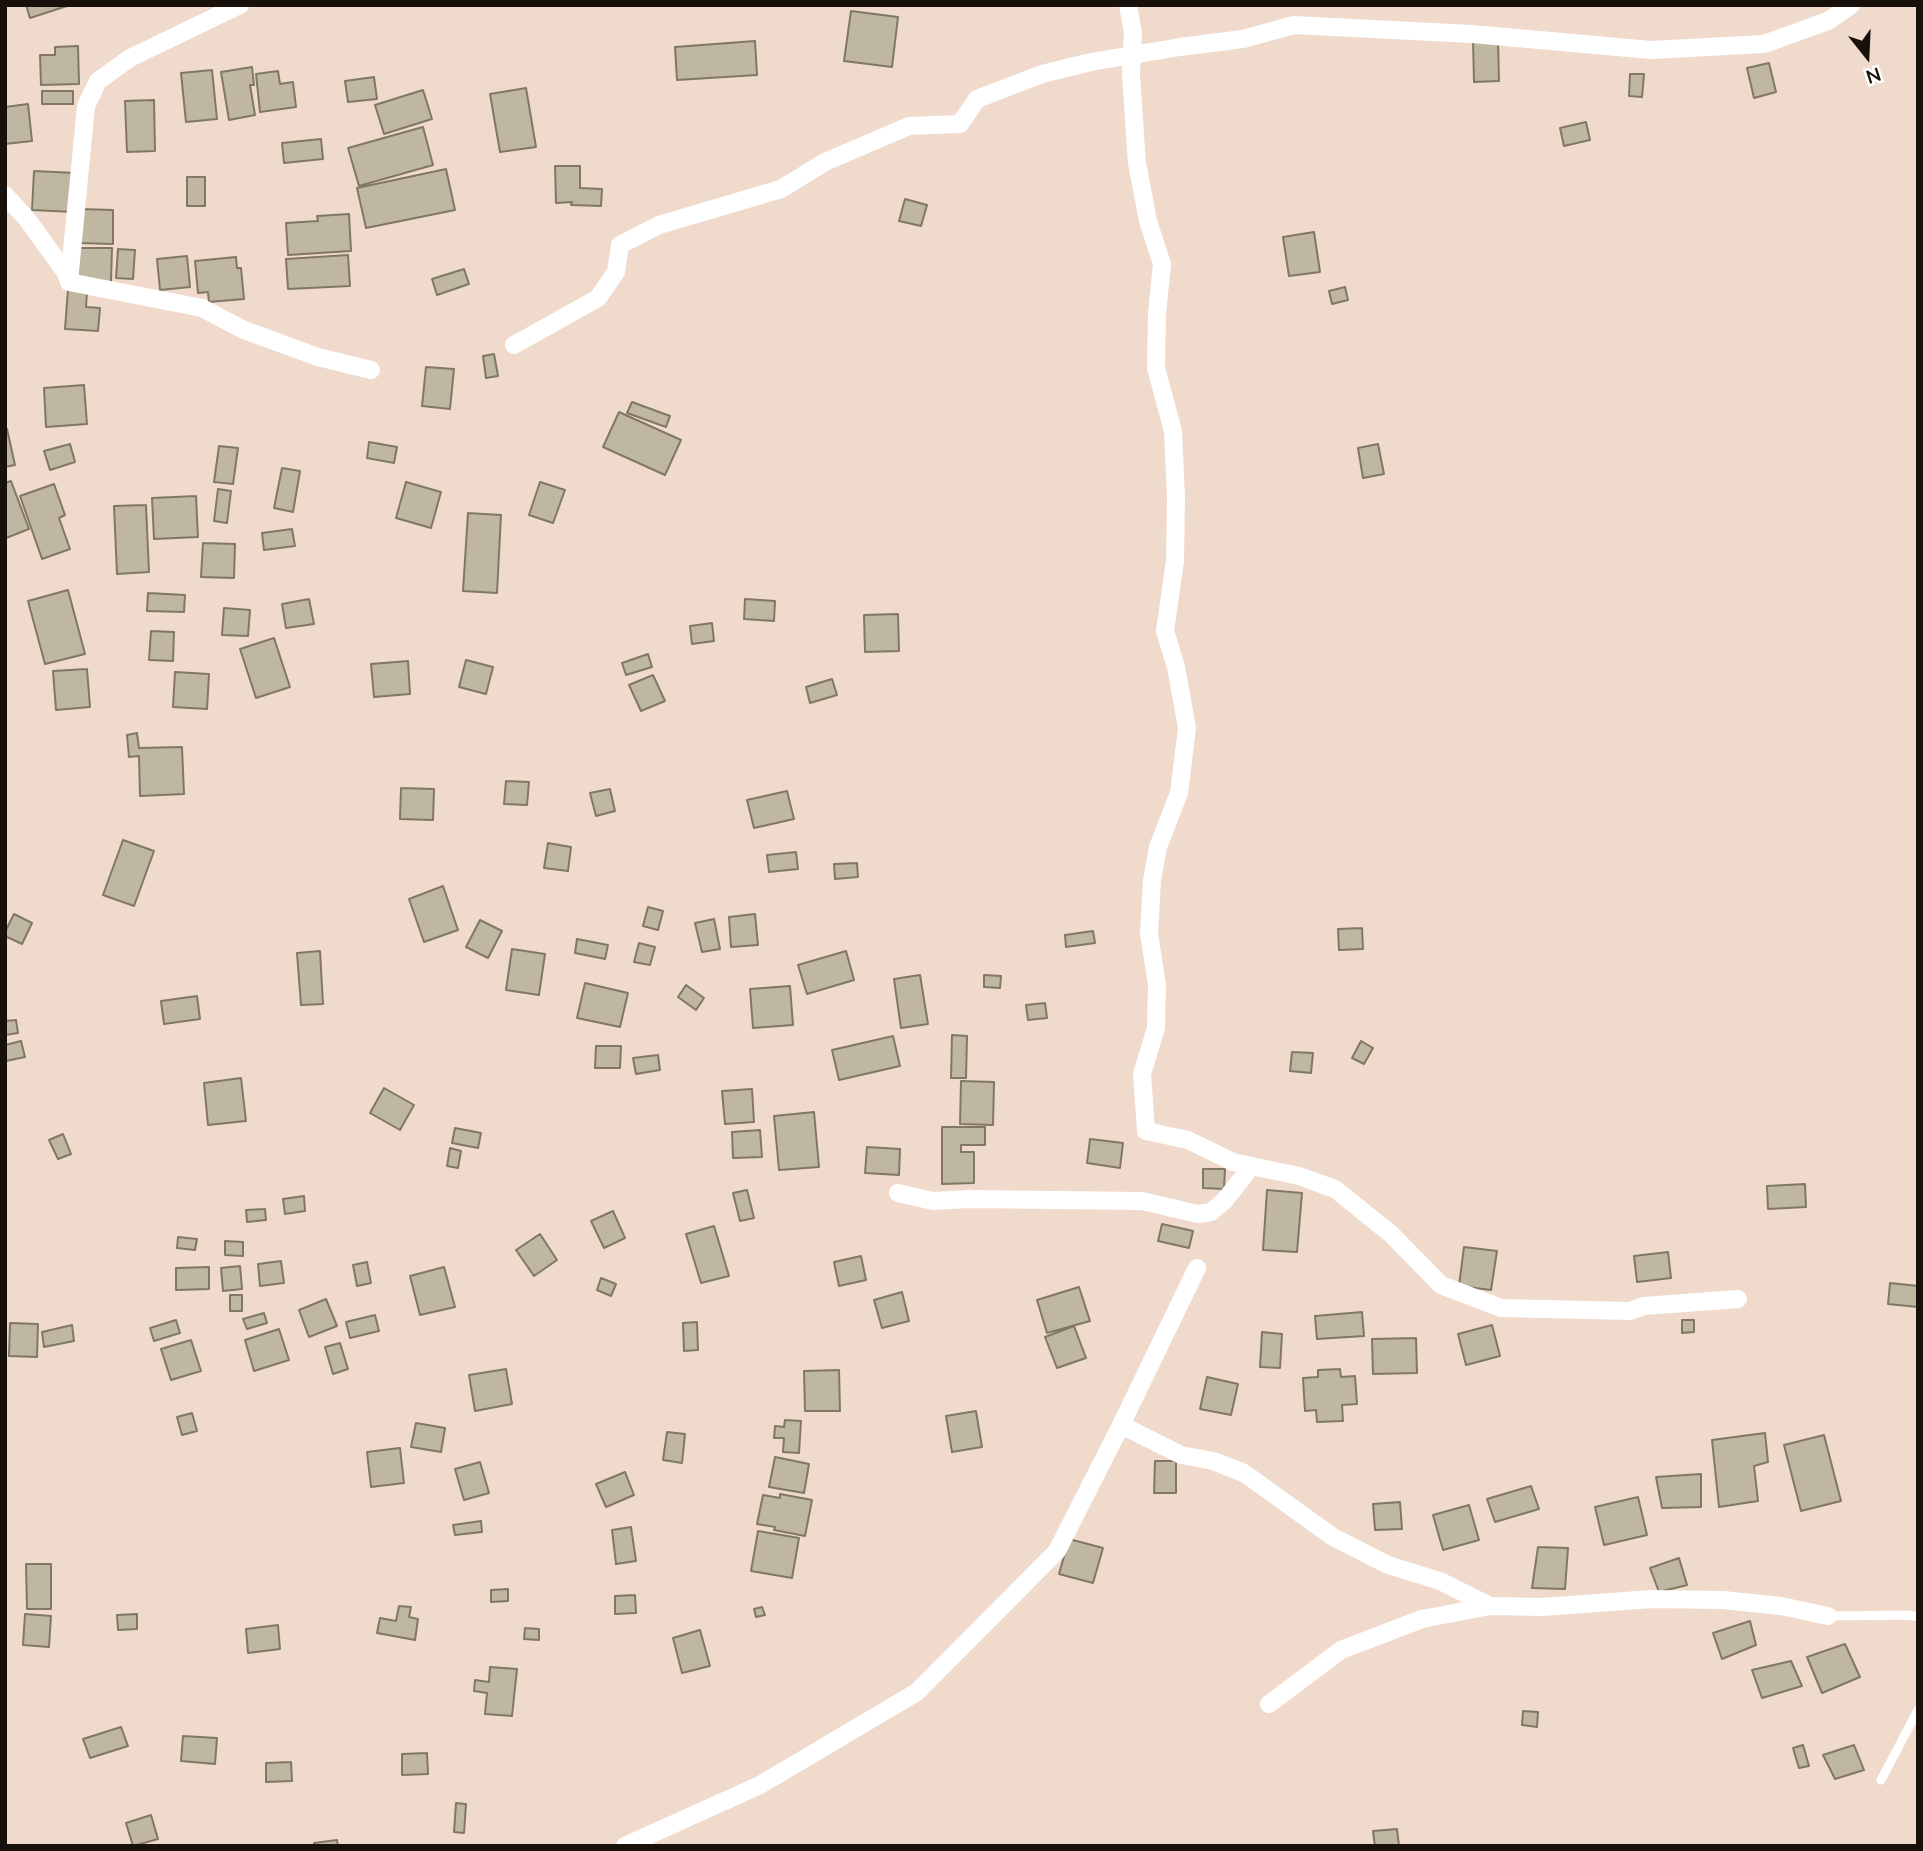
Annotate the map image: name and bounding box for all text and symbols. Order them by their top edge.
north arrow [1832,21,1902,91]
text: N [1863,62,1884,90]

